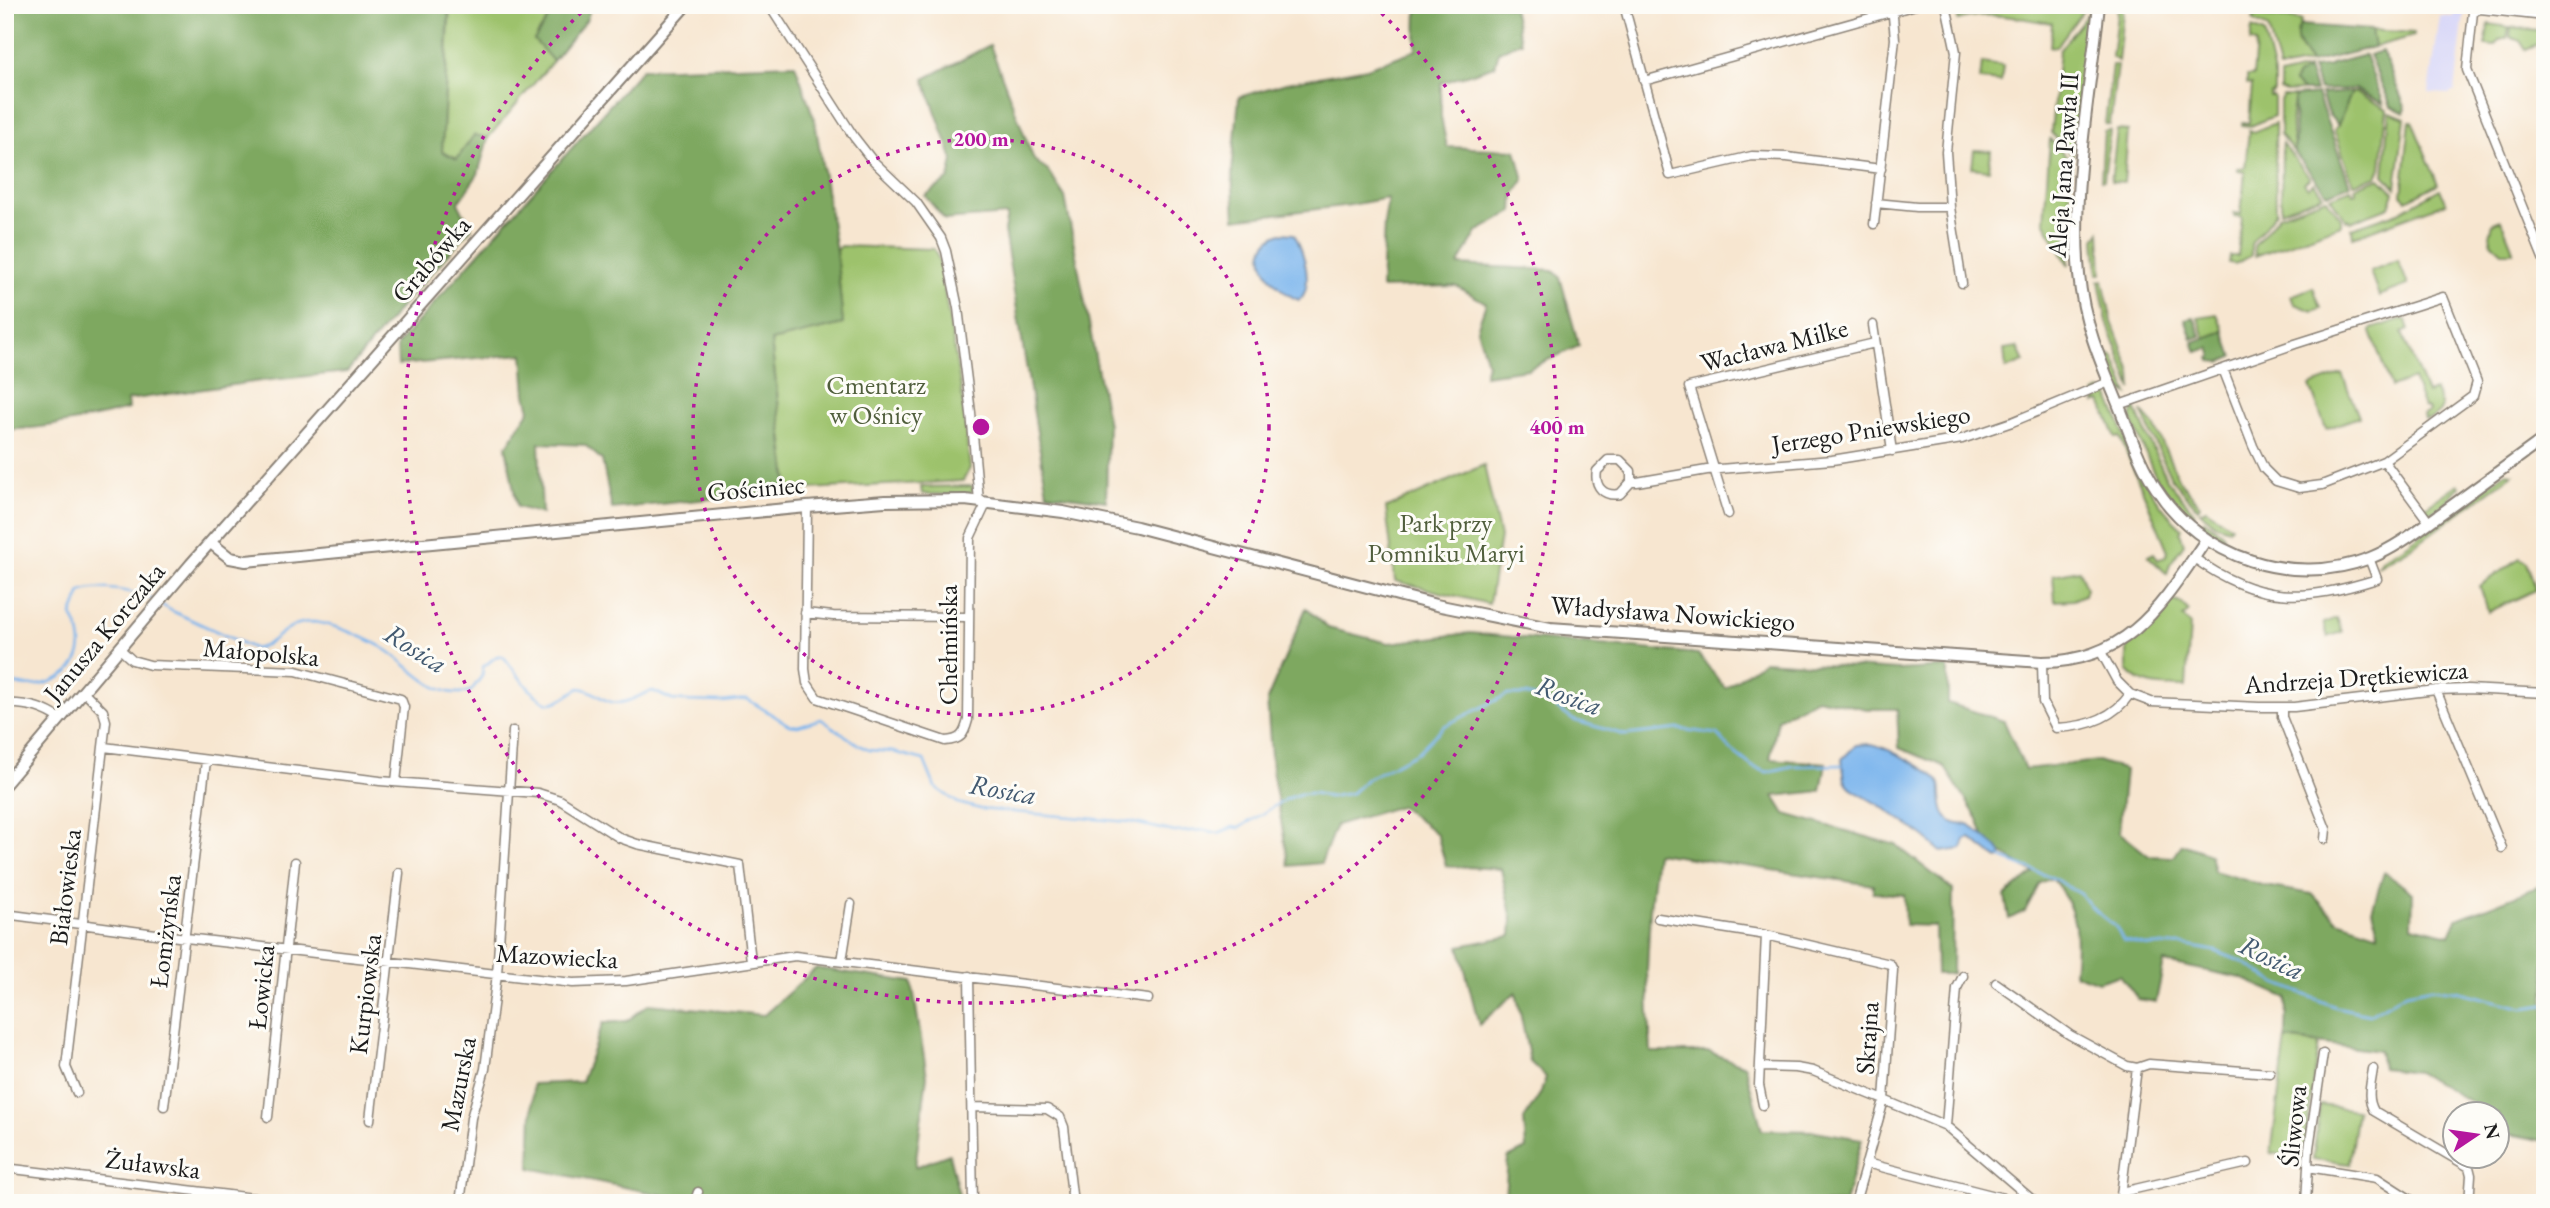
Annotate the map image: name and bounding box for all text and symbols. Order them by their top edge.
street label: Aleja Jana Pawła II [2039,71,2086,260]
text: 200 m [953,125,1009,152]
street label: Grabówka [384,208,478,309]
street label: Wacława Milke [1697,310,1851,380]
park label: Cmentarz w Ośnicy [826,368,926,432]
street label: Jerzego Pniewskiego [1767,397,1973,462]
text: 400 m [1529,413,1585,440]
centre of rings [969,415,993,439]
street label: Gościniec [706,467,806,509]
park label: Park przy Pomniku Maryi [1367,506,1525,570]
street label: Janusza Korczaka [34,555,173,710]
street label: Chełmińska [931,584,965,705]
street label: Władysława Nowickiego [1549,587,1797,639]
water label: Rosica [378,615,454,681]
street label: Małopolska [201,630,321,674]
street label: Andrzeja Drętkiewicza [2242,652,2470,702]
water label: Rosica [1531,666,1607,724]
water label: Rosica [966,765,1040,813]
street label: Białowieska [41,826,89,947]
street label: Łomżyńska [141,872,189,990]
water label: Rosica [2234,926,2310,988]
street label: Kurpiowska [341,931,389,1056]
street label: Mazowiecka [495,936,620,976]
street label: Łowicka [240,942,282,1031]
street label: Skrajna [1847,1000,1887,1076]
street label: Mazurska [432,1033,484,1134]
street label: Śliwowa [2272,1083,2314,1169]
north arrow [2442,1100,2512,1170]
text: N [2478,1121,2506,1142]
street label: Żuławska [104,1141,203,1187]

